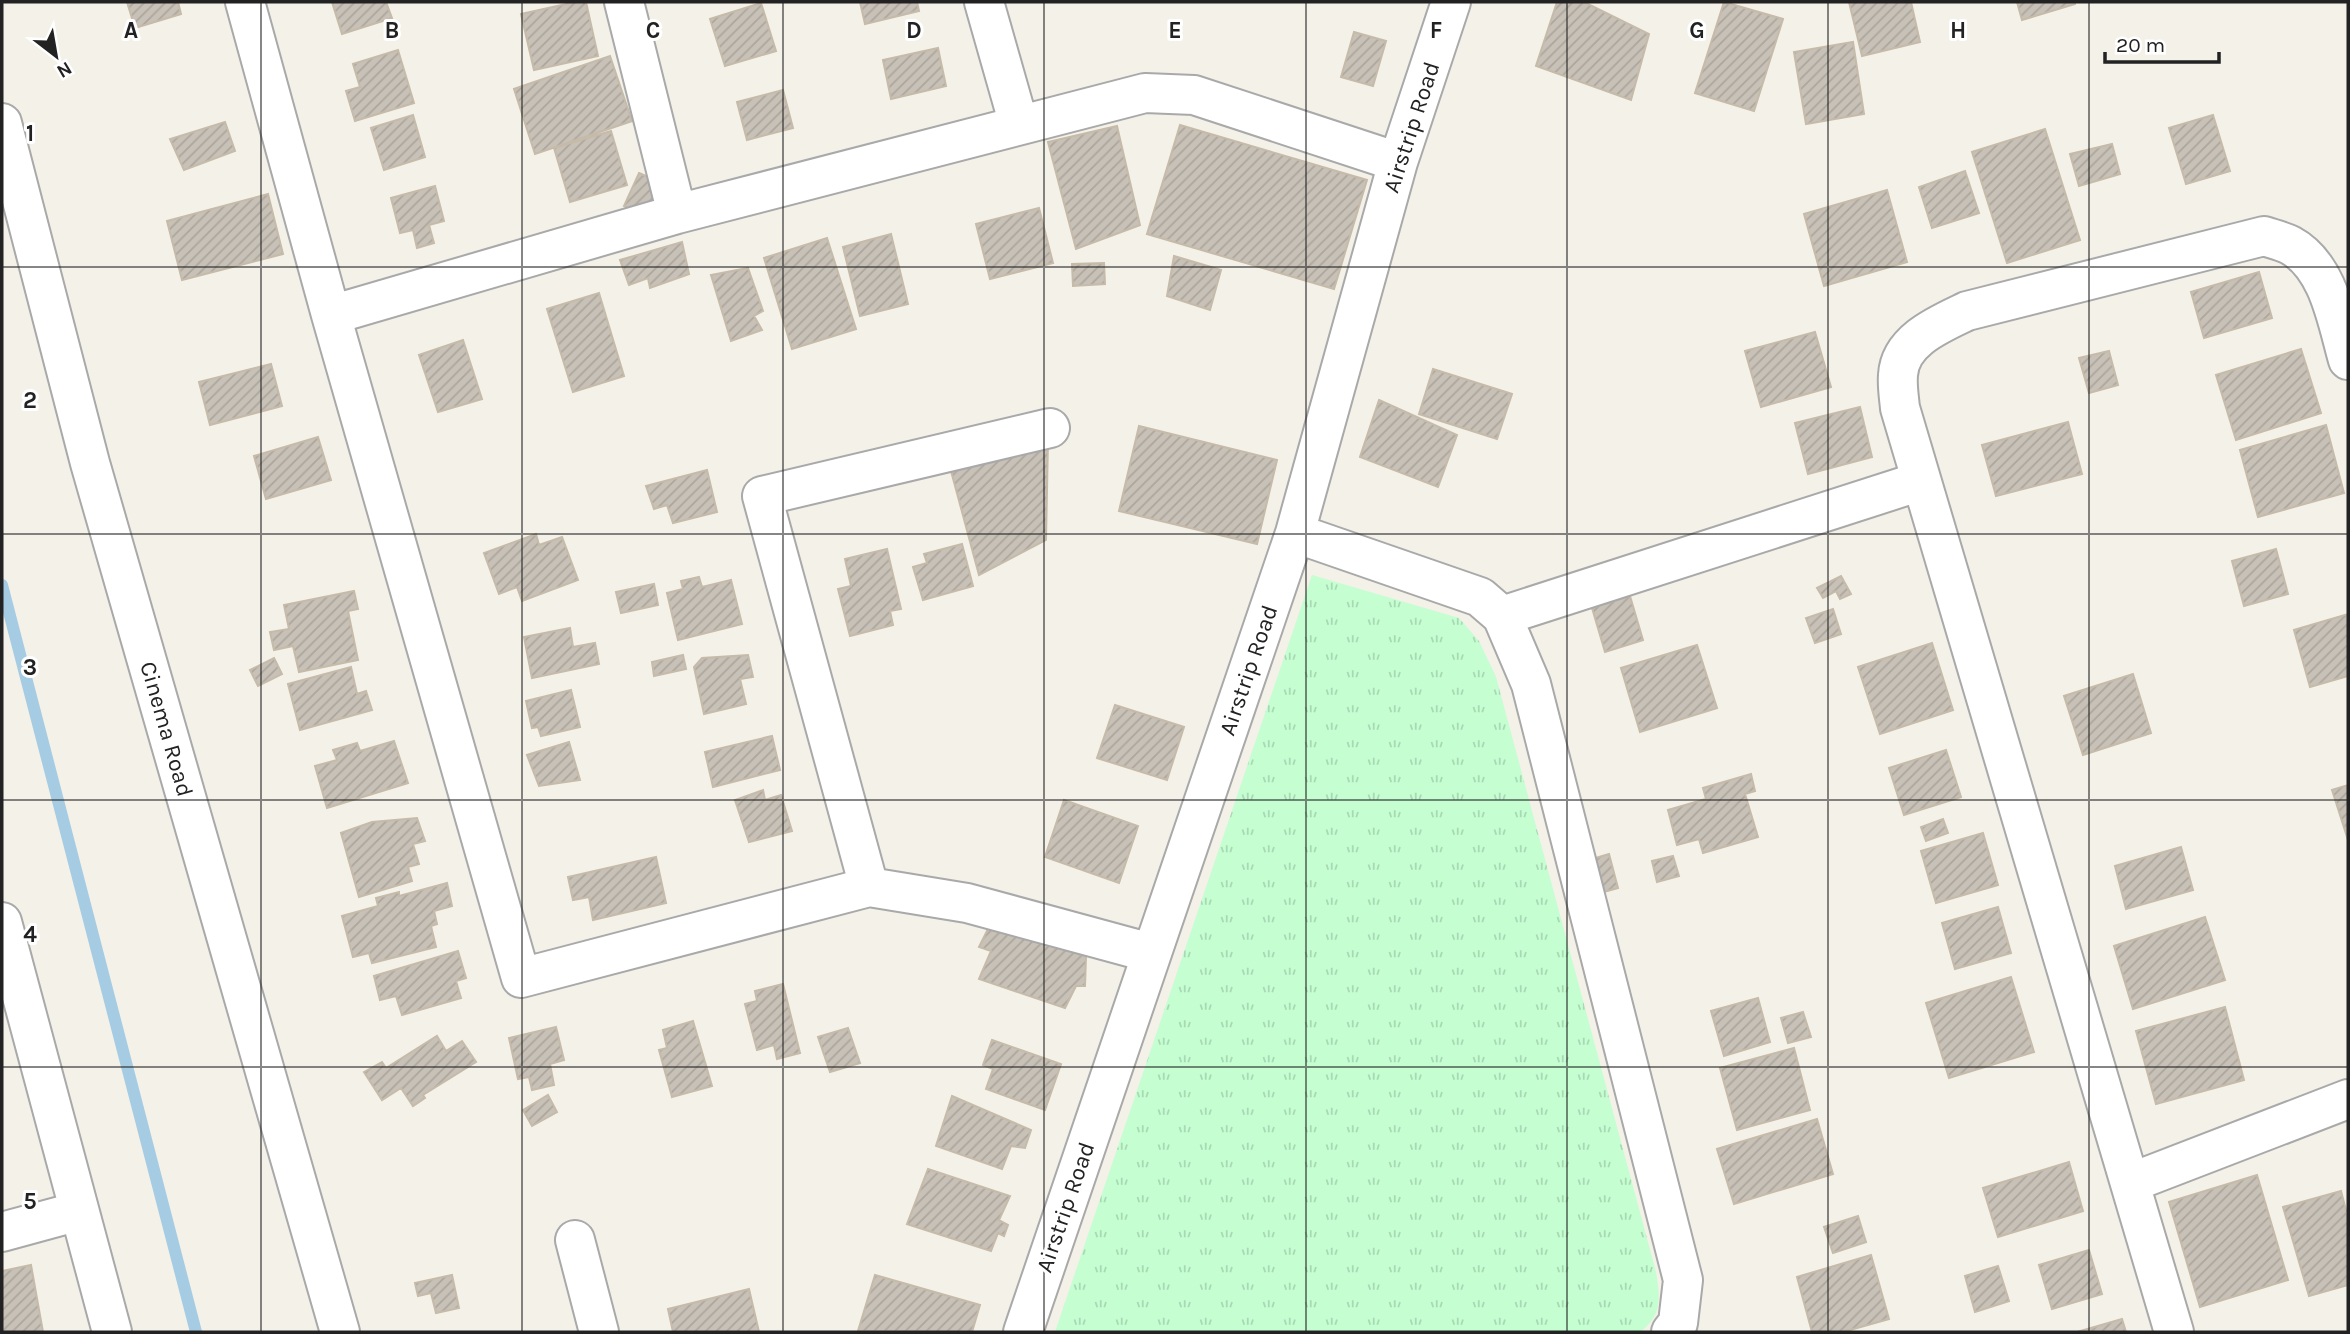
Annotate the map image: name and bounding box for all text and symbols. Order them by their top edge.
text: A [124,17,138,44]
text: B [385,17,399,44]
text: C [646,17,660,44]
text: D [906,17,922,44]
text: E [1168,17,1182,44]
text: F [1430,17,1442,44]
text: G [1689,17,1705,44]
text: H [1950,17,1966,44]
north arrow [21,21,91,91]
scale bar [2105,21,2219,65]
text: 20 m [2116,33,2165,57]
text: N [53,57,76,83]
street label: Airstrip Road [1378,58,1445,196]
text: 1 [26,120,34,147]
text: 2 [23,387,37,414]
street label: Airstrip Road [1214,601,1283,739]
text: 3 [23,654,37,681]
street label: Cinema Road [134,658,199,800]
text: 4 [23,921,37,948]
street label: Airstrip Road [1031,1138,1100,1276]
text: 5 [23,1188,37,1215]

